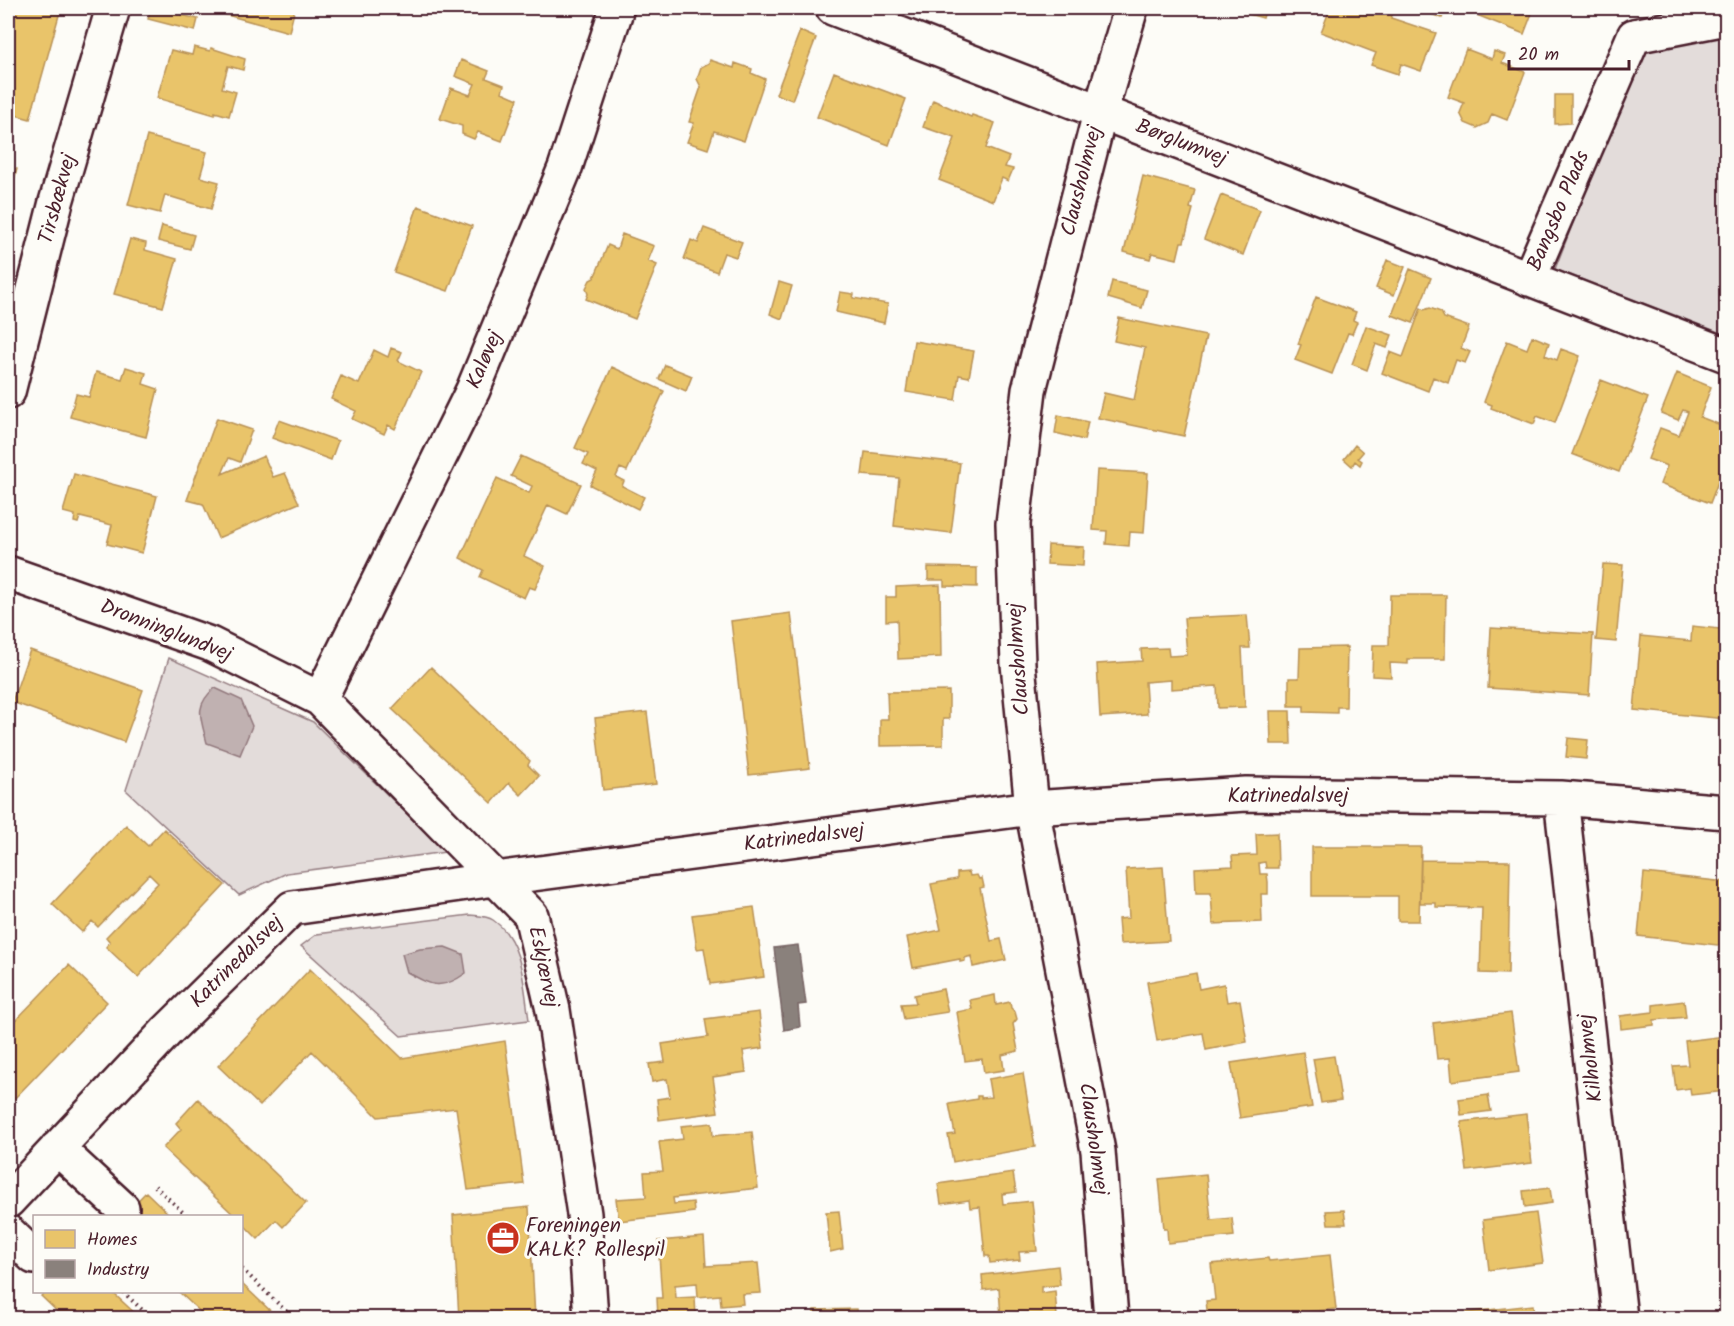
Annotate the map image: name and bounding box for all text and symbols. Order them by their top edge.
scale bar [1509,33,1629,71]
text: 20 m [1518,41,1559,70]
street label: Børglumvej [1131,110,1232,176]
street label: Clausholmvej [1052,122,1112,240]
street label: Bangsbo Plads [1519,146,1599,276]
street label: Tirsbækvej [30,150,86,248]
street label: Kaløvej [458,325,512,394]
street label: Dronninglundvej [95,591,237,672]
street label: Clausholmvej [999,601,1039,716]
street label: Katrinedalsvej [1227,780,1349,813]
street label: Katrinedalsvej [742,814,867,862]
street label: Katrinedalsvej [183,907,292,1016]
street label: Eskjærvej [518,923,568,1011]
street label: Kilholmvej [1569,1011,1613,1104]
street label: Clausholmvej [1069,1081,1117,1198]
place label: Foreningen KALK? Rollespil [526,1210,665,1267]
legend [33,1215,243,1293]
office icon: Foreningen KALK? Rollespil [485,1220,521,1256]
text: Homes [87,1226,138,1255]
text: Industry [87,1256,149,1285]

